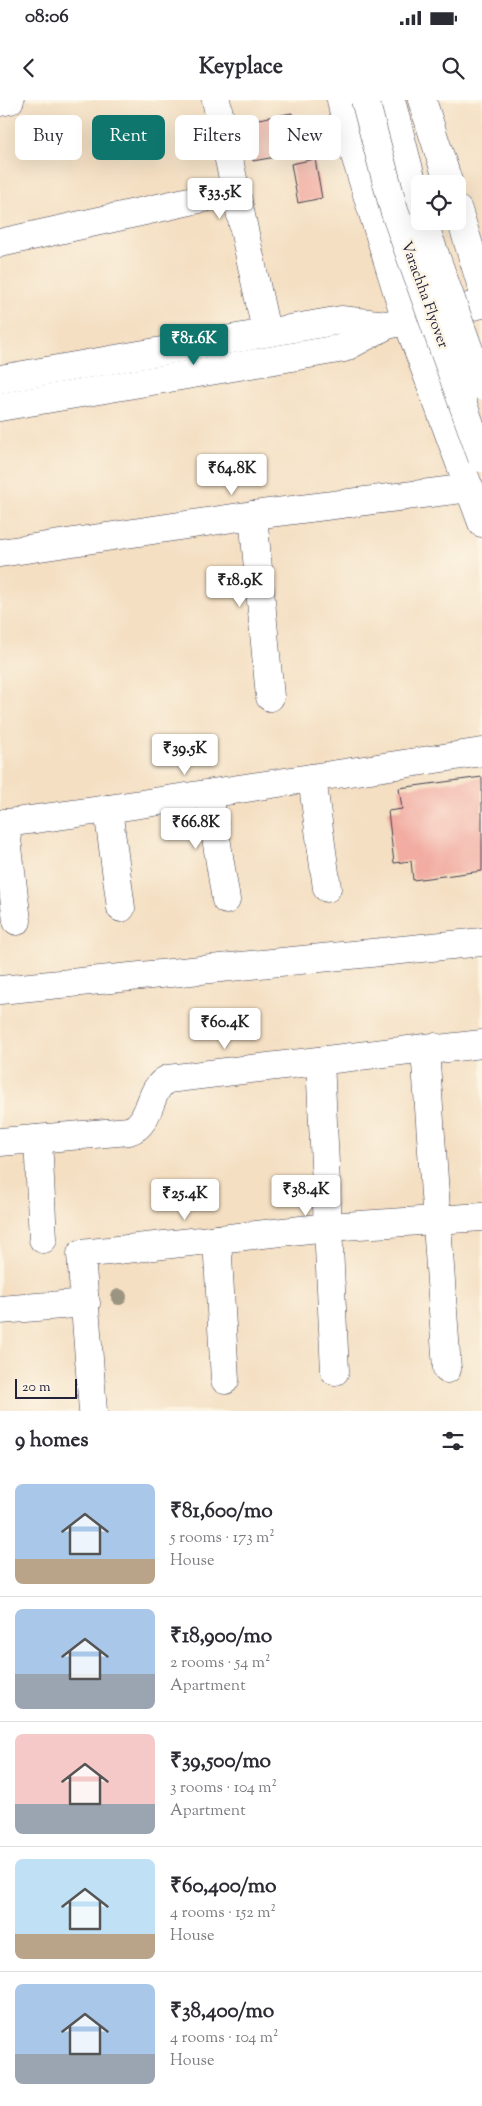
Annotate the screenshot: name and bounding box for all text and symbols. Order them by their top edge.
text: 08:06 [25,4,69,31]
text: Keyplace [199,52,283,84]
icon: back [15,54,43,82]
icon: search [439,54,467,82]
chip: Buy [15,115,82,160]
chip: Rent [92,115,165,160]
chip: Filters [175,115,259,160]
chip: New [269,115,341,160]
map controls [411,175,466,230]
button: locate [411,175,466,230]
pin: ₹33.5K [179,178,261,220]
text: ₹33.5K [198,182,242,205]
street label: Varachha Flyover [395,239,453,352]
pin: ₹81.6K [153,324,235,366]
text: ₹81.6K [171,328,217,351]
pin: ₹64.8K [191,454,273,496]
text: ₹64.8K [208,458,256,481]
pin: ₹18.9K [199,566,281,608]
text: ₹18.9K [217,570,263,593]
pin: ₹39.5K [144,734,226,776]
text: ₹39.5K [163,738,207,761]
pin: ₹66.8K [155,808,237,850]
text: ₹66.8K [172,812,220,835]
pin: ₹60.4K [184,1008,266,1050]
text: ₹60.4K [201,1012,249,1035]
pin: ₹38.4K [265,1174,347,1217]
pin: ₹25.4K [144,1178,226,1221]
text: ₹38.4K [282,1179,330,1202]
text: ₹25.4K [162,1183,208,1206]
scale bar [15,1376,78,1399]
text: 20 m [22,1378,51,1398]
text: 9 homes [15,1426,88,1456]
icon: filters [439,1427,467,1455]
text: ₹81,600/mo [170,1497,273,1527]
icon: home [55,1504,115,1564]
text: 5 rooms · 173 m² [170,1527,275,1550]
text: House [170,1550,214,1573]
text: ₹18,900/mo [170,1622,272,1652]
icon: home [55,1629,115,1689]
text: 2 rooms · 54 m² [170,1652,270,1675]
text: Apartment [170,1675,246,1698]
text: ₹39,500/mo [170,1747,271,1777]
icon: home [55,1754,115,1814]
text: 3 rooms · 104 m² [170,1777,277,1800]
text: Apartment [170,1800,246,1823]
text: ₹60,400/mo [170,1872,276,1902]
icon: home [55,1879,115,1939]
text: 4 rooms · 152 m² [170,1902,276,1925]
text: House [170,1925,214,1948]
text: ₹38,400/mo [170,1997,274,2027]
icon: home [55,2004,115,2064]
text: 4 rooms · 104 m² [170,2027,278,2050]
text: House [170,2050,214,2073]

